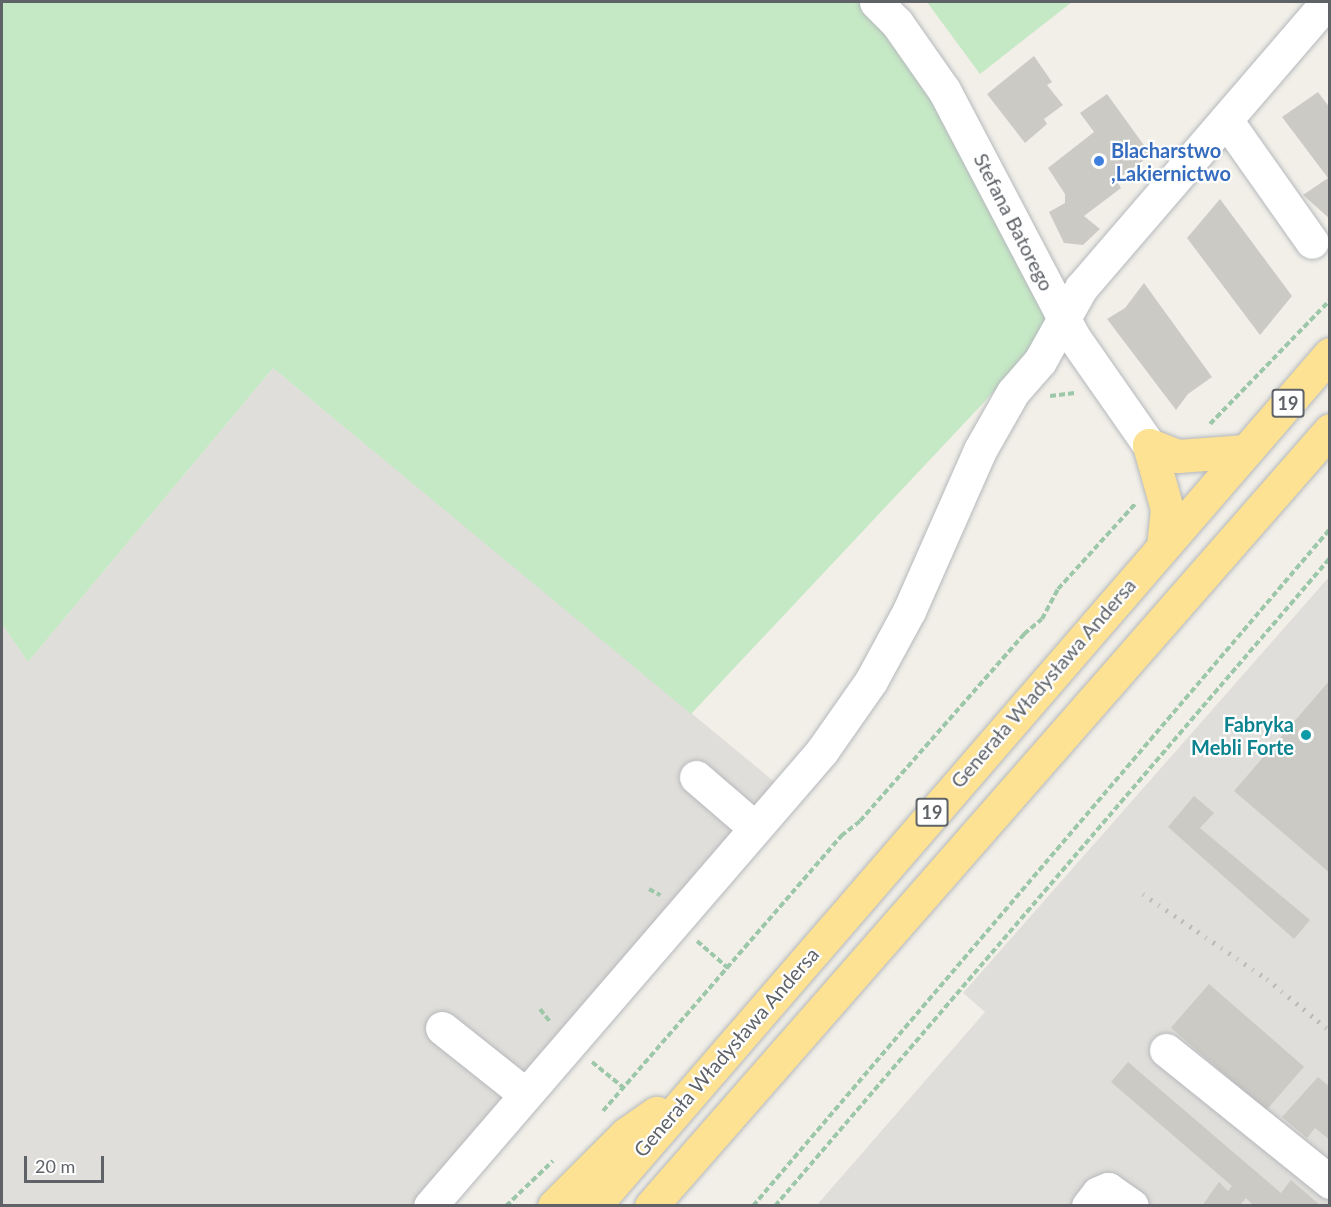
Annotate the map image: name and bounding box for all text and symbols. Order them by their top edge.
place label: Blacharstwo ,Lakiernictwo [1111,138,1231,185]
street label: Stefana Batorego [969,149,1059,295]
marker: Blacharstwo ,Lakiernictwo [1092,154,1106,168]
road number: 19 [1272,388,1304,418]
street label: Generała Władysława Andersa [945,573,1141,793]
place label: Fabryka Mebli Forte [1191,712,1294,759]
marker: Fabryka Mebli Forte [1299,728,1313,742]
road number: 19 [916,797,948,827]
street label: Generała Władysława Andersa [628,942,824,1162]
scale bar [27,1144,106,1182]
text: 20 m [35,1155,75,1177]

